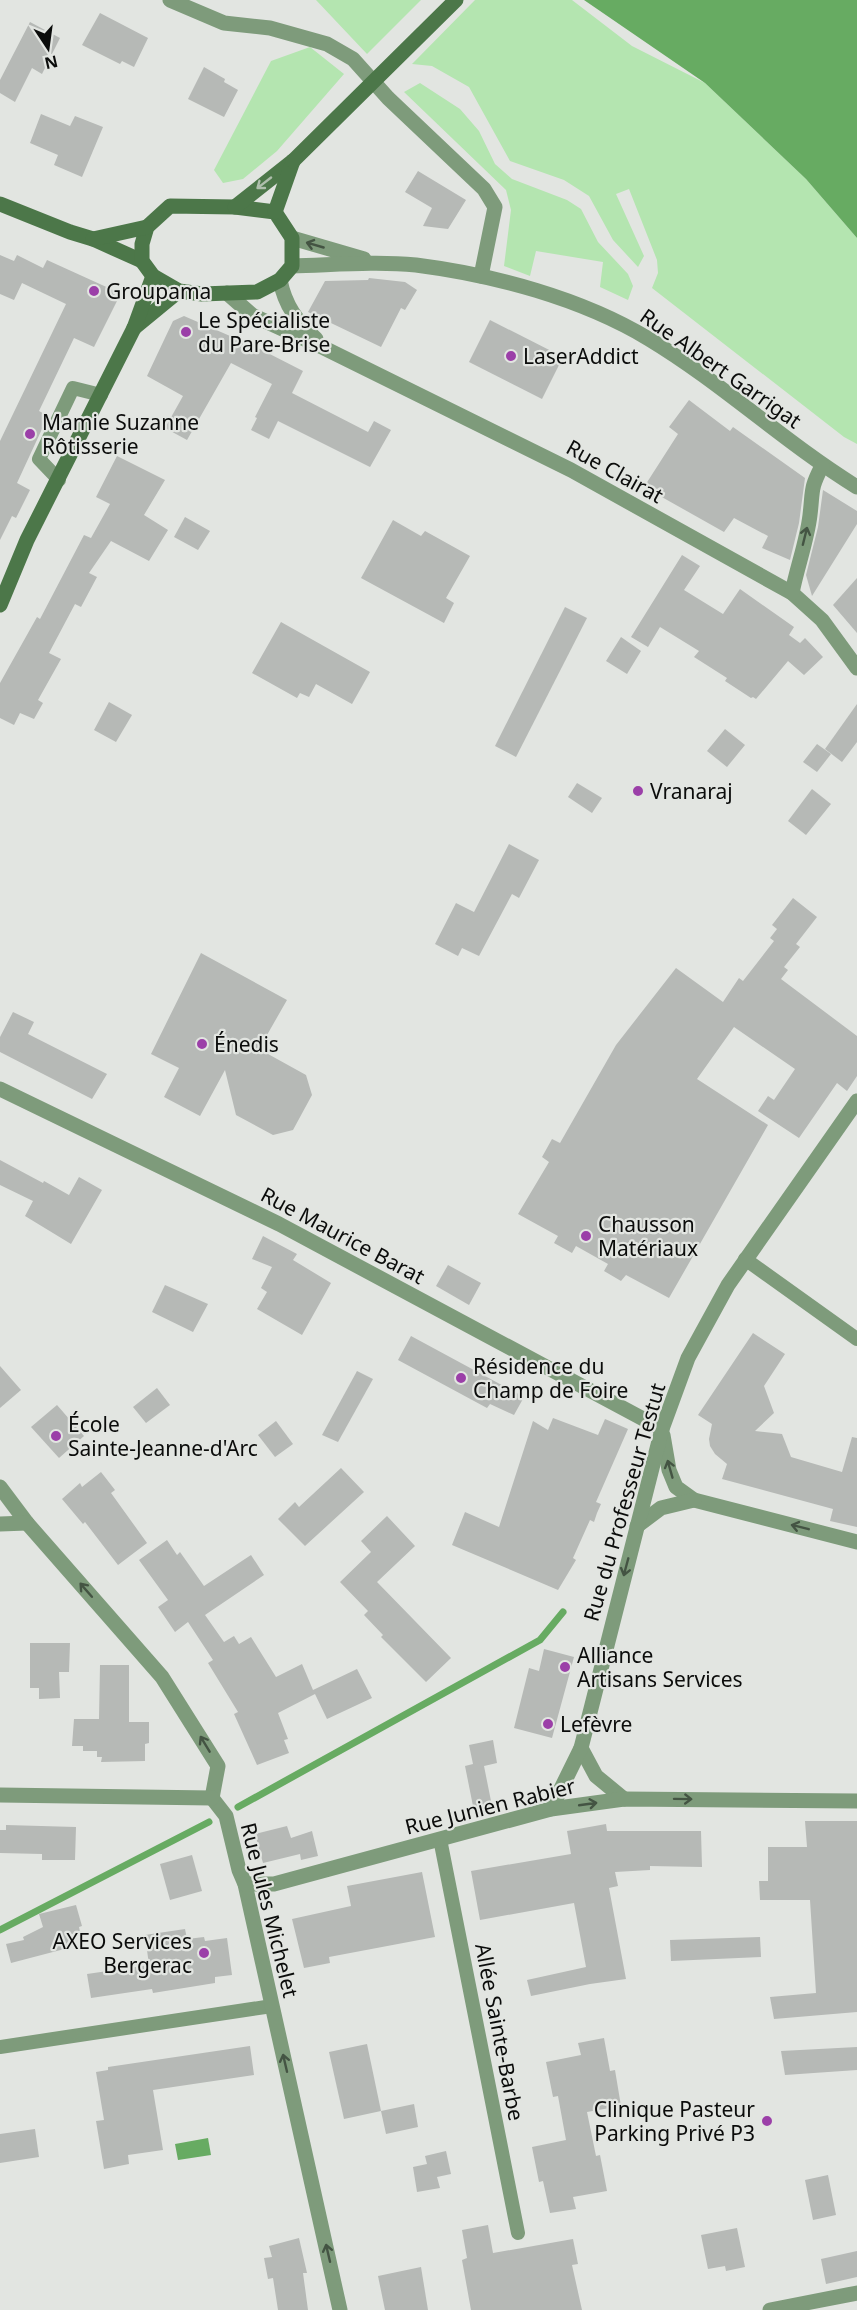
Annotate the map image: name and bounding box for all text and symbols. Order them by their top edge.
north arrow [18,18,78,78]
text: N [43,50,60,75]
one-way arrow [256,177,272,190]
one-way arrow [306,239,325,250]
place label: Groupama [106,277,211,305]
marker: Groupama [87,284,101,298]
street label: Rue Albert Garrigat [635,302,808,434]
place label: Le Spécialiste du Pare-Brise [198,306,330,358]
marker: Le Spécialiste du Pare-Brise [179,325,193,339]
place label: LaserAddict [523,342,639,370]
marker: LaserAddict [504,349,518,363]
place label: Mamie Suzanne Rôtisserie [42,408,199,460]
marker: Mamie Suzanne Rôtisserie [23,427,37,441]
street label: Rue Clairat [561,433,669,509]
one-way arrow [800,527,811,546]
place label: Vranaraj [650,777,733,805]
marker: Vranaraj [631,784,645,798]
place label: Énedis [214,1030,279,1058]
marker: Énedis [195,1037,209,1051]
street label: Rue Maurice Barat [256,1180,430,1290]
place label: Chausson Matériaux [598,1210,698,1262]
marker: Chausson Matériaux [579,1229,593,1243]
place label: Résidence du Champ de Foire [473,1352,628,1404]
marker: Résidence du Champ de Foire [454,1371,468,1385]
street label: Rue du Professeur Testut [577,1379,672,1624]
place label: École Sainte-Jeanne-d'Arc [68,1410,258,1462]
marker: École Sainte-Jeanne-d'Arc [49,1429,63,1443]
one-way arrow [664,1460,675,1479]
one-way arrow [791,1521,810,1533]
one-way arrow [620,1557,632,1576]
one-way arrow [79,1583,93,1598]
place label: Alliance Artisans Services [577,1641,743,1693]
marker: Alliance Artisans Services [558,1660,572,1674]
place label: Lefèvre [560,1710,632,1738]
marker: Lefèvre [541,1717,555,1731]
one-way arrow [199,1736,211,1753]
street label: Rue Junien Rabier [402,1771,578,1841]
one-way arrow [672,1793,692,1805]
one-way arrow [577,1798,597,1809]
street label: Rue Jules Michelet [235,1820,305,2001]
place label: AXEO Services Bergerac [53,1927,192,1979]
street label: Allée Sainte-Barbe [469,1941,531,2123]
marker: AXEO Services Bergerac [197,1946,211,1960]
one-way arrow [279,2053,290,2073]
place label: Clinique Pasteur Parking Privé P3 [594,2095,755,2147]
marker: Clinique Pasteur Parking Privé P3 [760,2114,774,2128]
one-way arrow [321,2244,333,2263]

